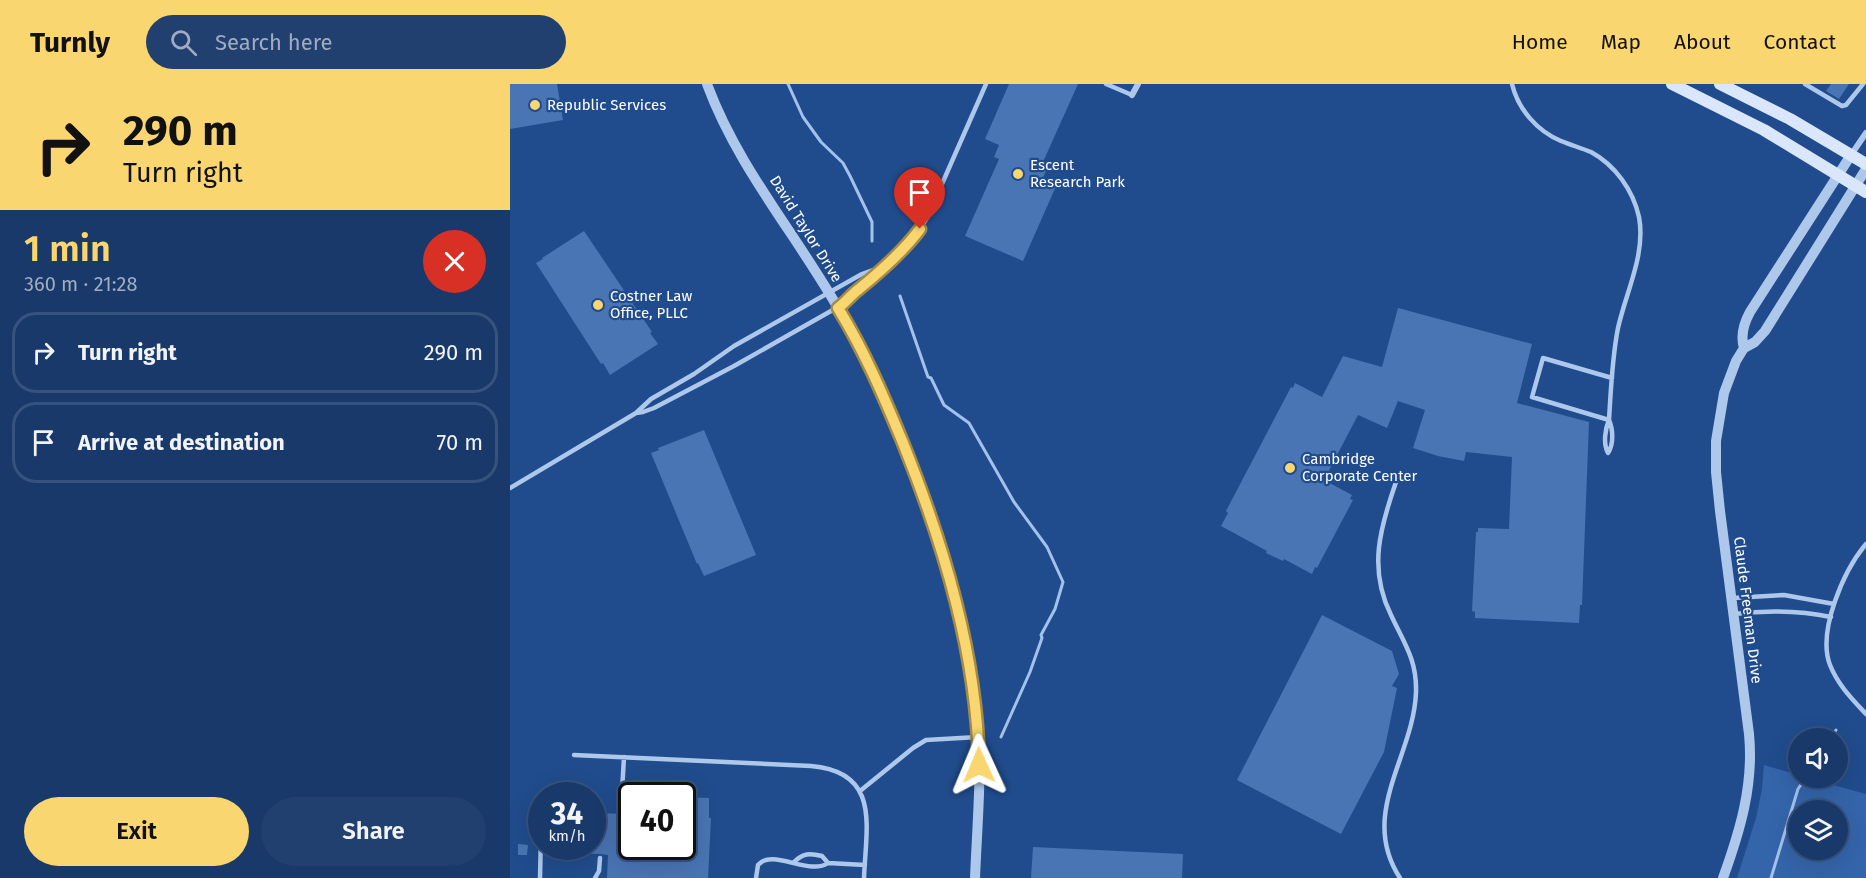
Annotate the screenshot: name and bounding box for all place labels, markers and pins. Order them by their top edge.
place label: Republic Services [547,96,666,114]
marker: Republic Services [528,98,542,112]
place label: Escent Research Park [1030,156,1125,191]
pin [894,167,945,229]
marker: Escent Research Park [1011,167,1025,181]
place label: Costner Law Office, PLLC [610,287,692,322]
marker: Costner Law Office, PLLC [591,298,605,312]
place label: Cambridge Corporate Center [1302,450,1418,485]
marker: Cambridge Corporate Center [1283,461,1297,475]

